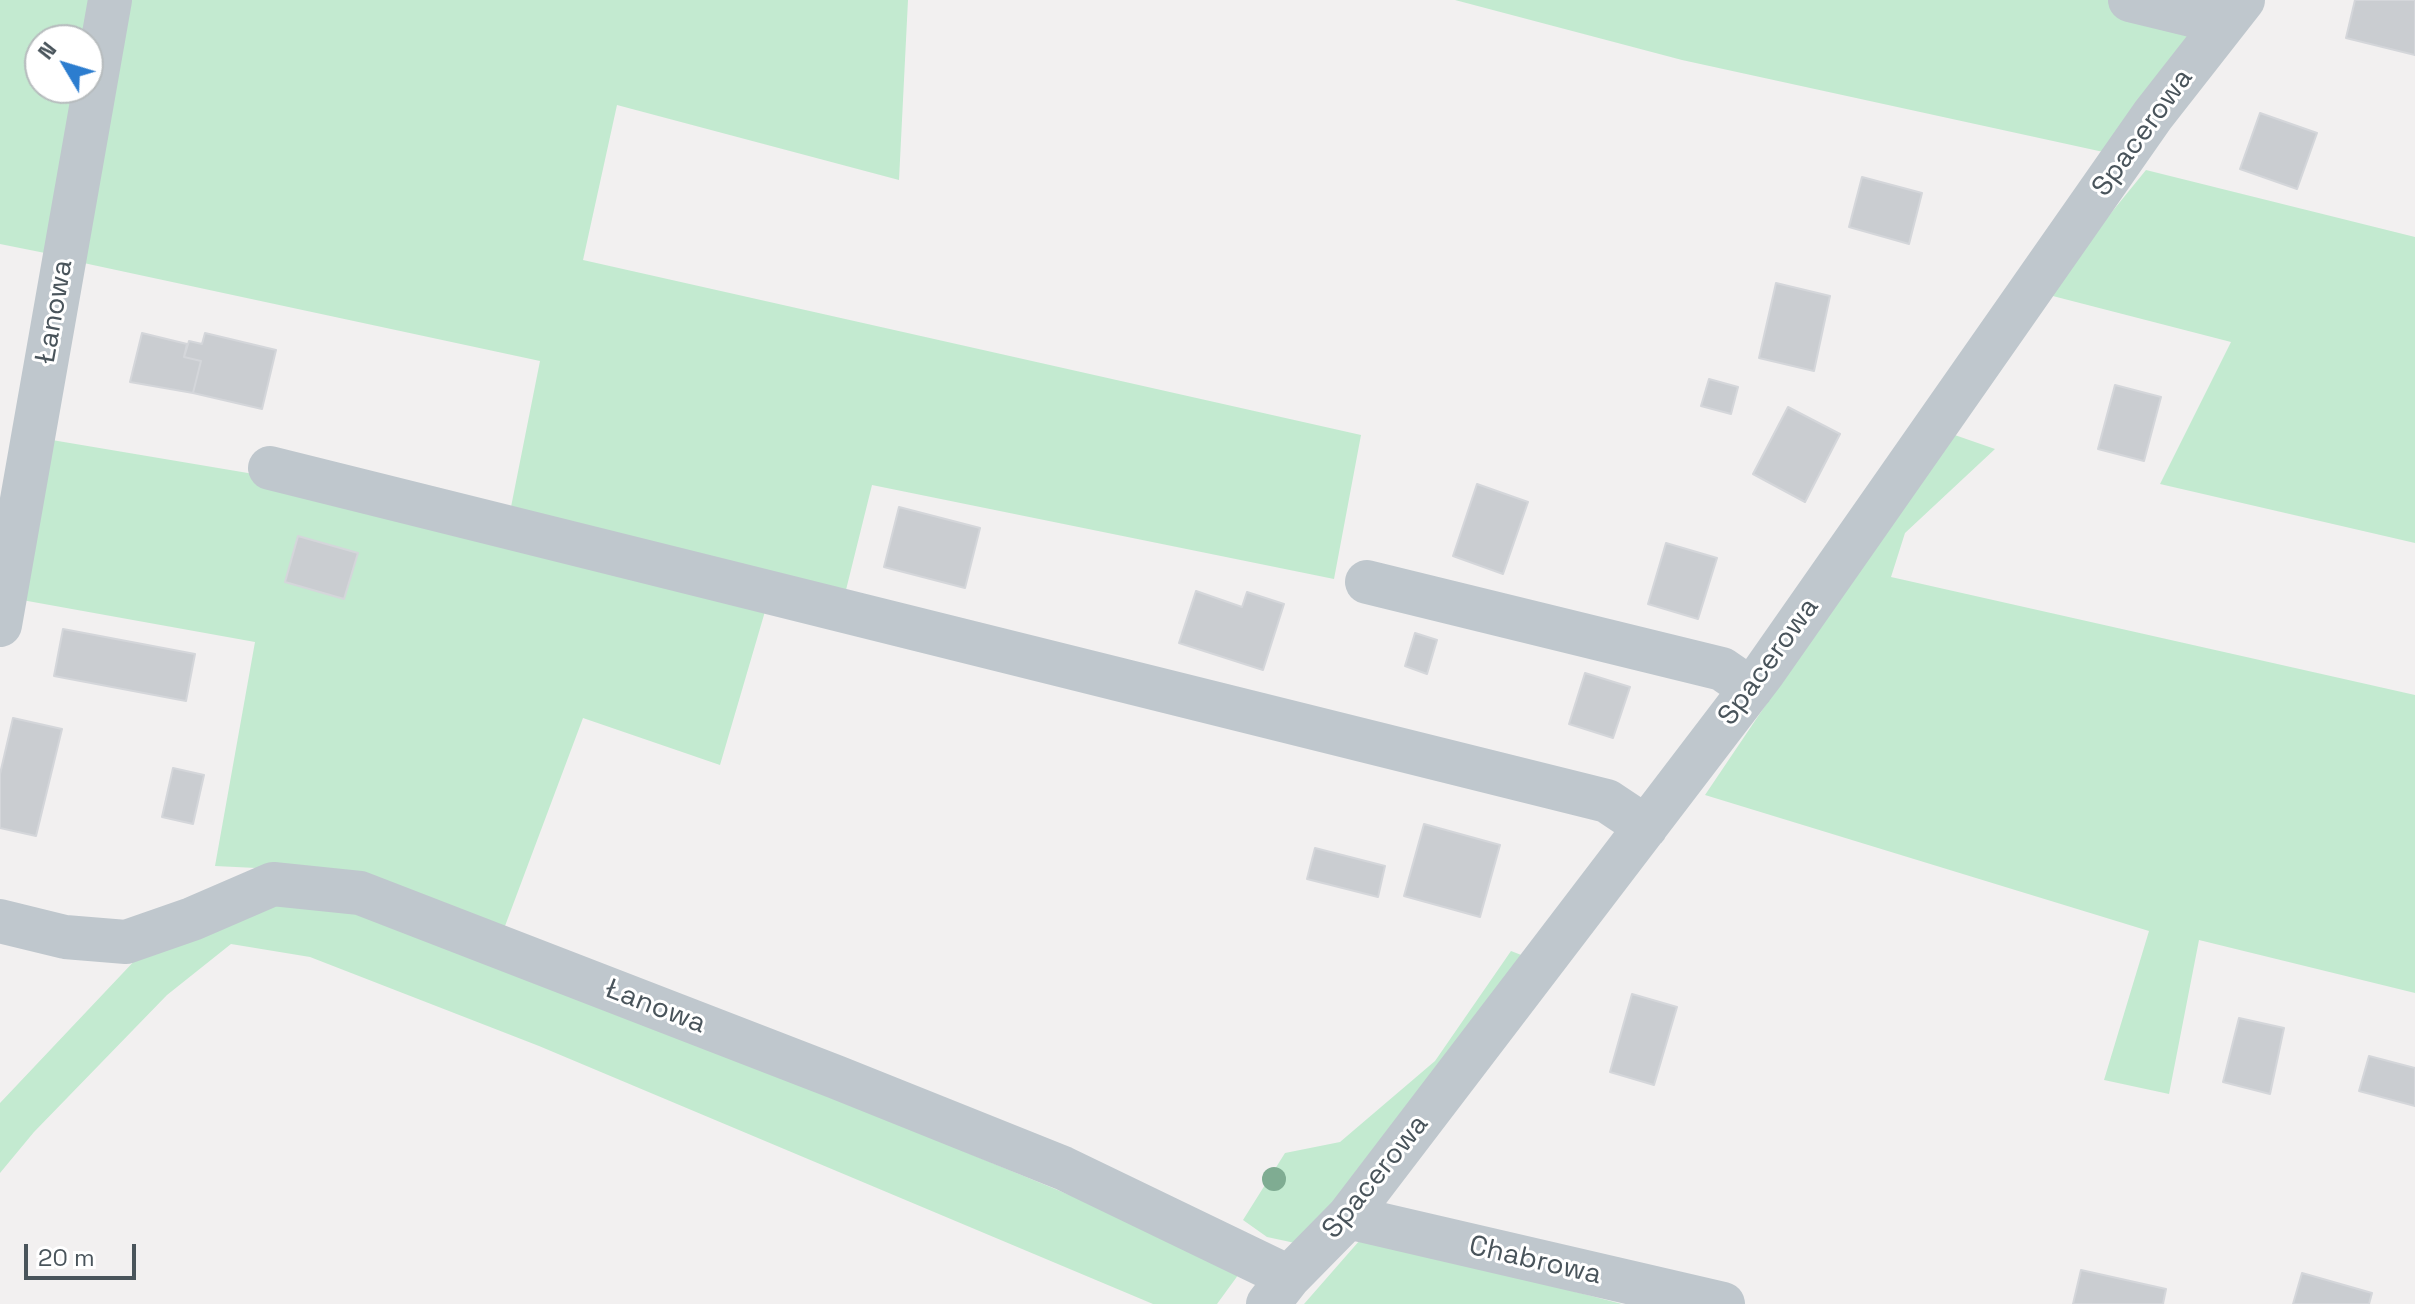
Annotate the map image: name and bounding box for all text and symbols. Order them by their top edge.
north arrow [24,24,104,104]
text: N [31,36,62,65]
street label: Spacerowa [2085,63,2201,203]
street label: Łanowa [29,257,81,367]
street label: Spacerowa [1711,592,1827,732]
street label: Łanowa [600,972,710,1042]
street label: Spacerowa [1316,1108,1436,1246]
scale bar [28,1228,140,1278]
street label: Chabrowa [1466,1229,1604,1293]
text: 20 m [38,1242,95,1273]

